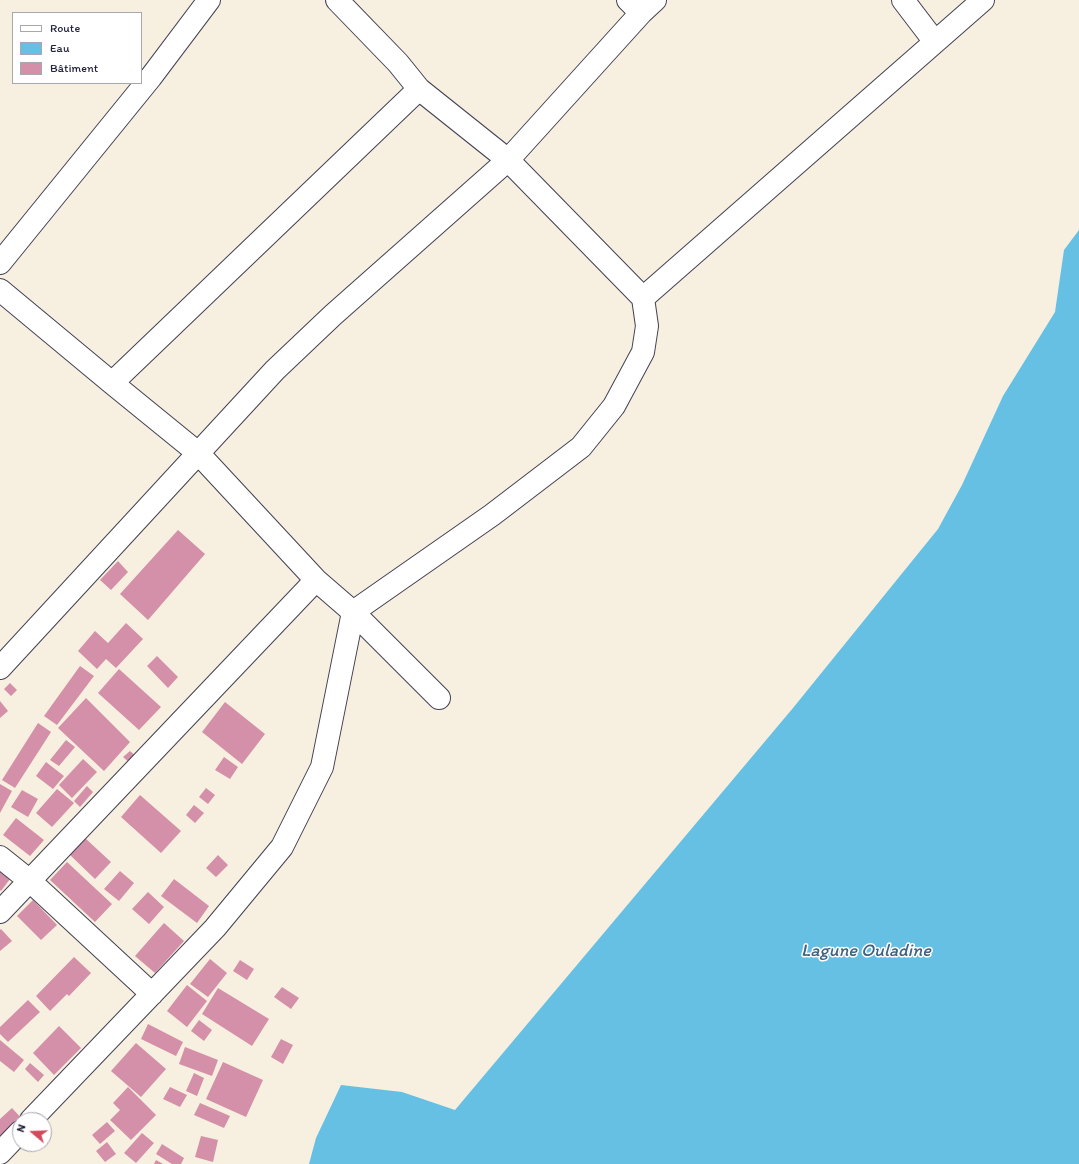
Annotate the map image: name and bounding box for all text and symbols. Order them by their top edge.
legend [12,12,142,84]
text: Route [50,21,80,35]
text: Eau [50,41,69,55]
text: Bâtiment [50,61,98,75]
water label: Lagune Ouladine [801,940,931,962]
north arrow [12,1112,52,1152]
text: N [14,1123,28,1134]

